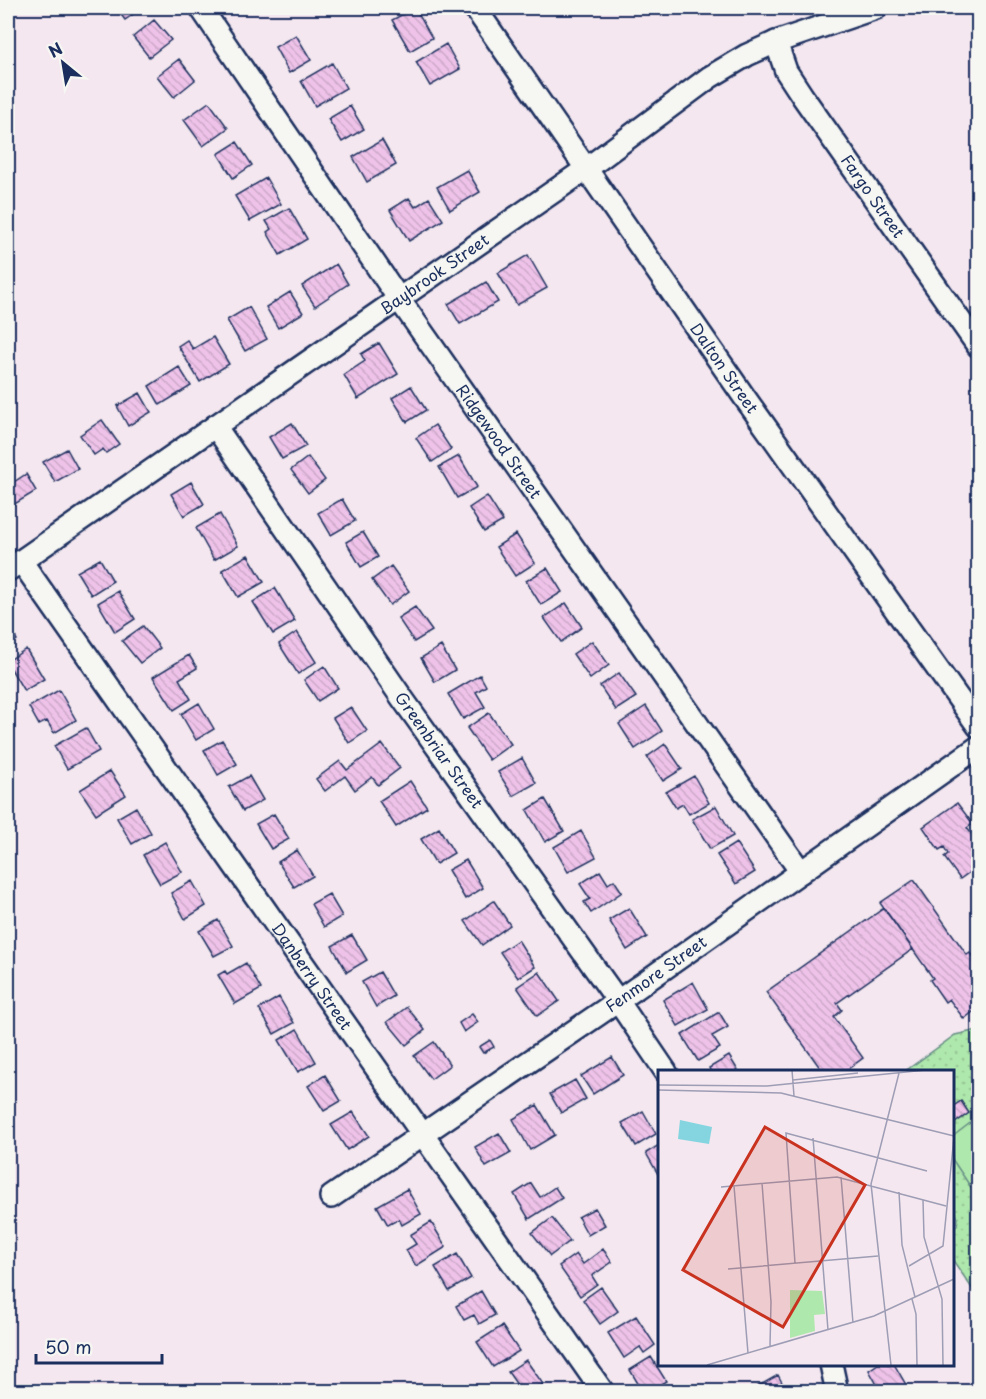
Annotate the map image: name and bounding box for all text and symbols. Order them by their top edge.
north arrow [33,33,93,93]
text: N [44,36,66,63]
street label: Fargo Street [836,149,912,243]
street label: Baybrook Street [374,227,494,320]
street label: Dalton Street [685,317,765,418]
street label: Ridgewood Street [451,379,549,503]
street label: Greenbriar Street [390,686,490,813]
street label: Danberry Street [267,917,359,1035]
street label: Fenmore Street [600,929,711,1017]
inset map [658,1070,953,1366]
scale bar [36,1327,162,1365]
text: 50 m [45,1333,92,1360]

